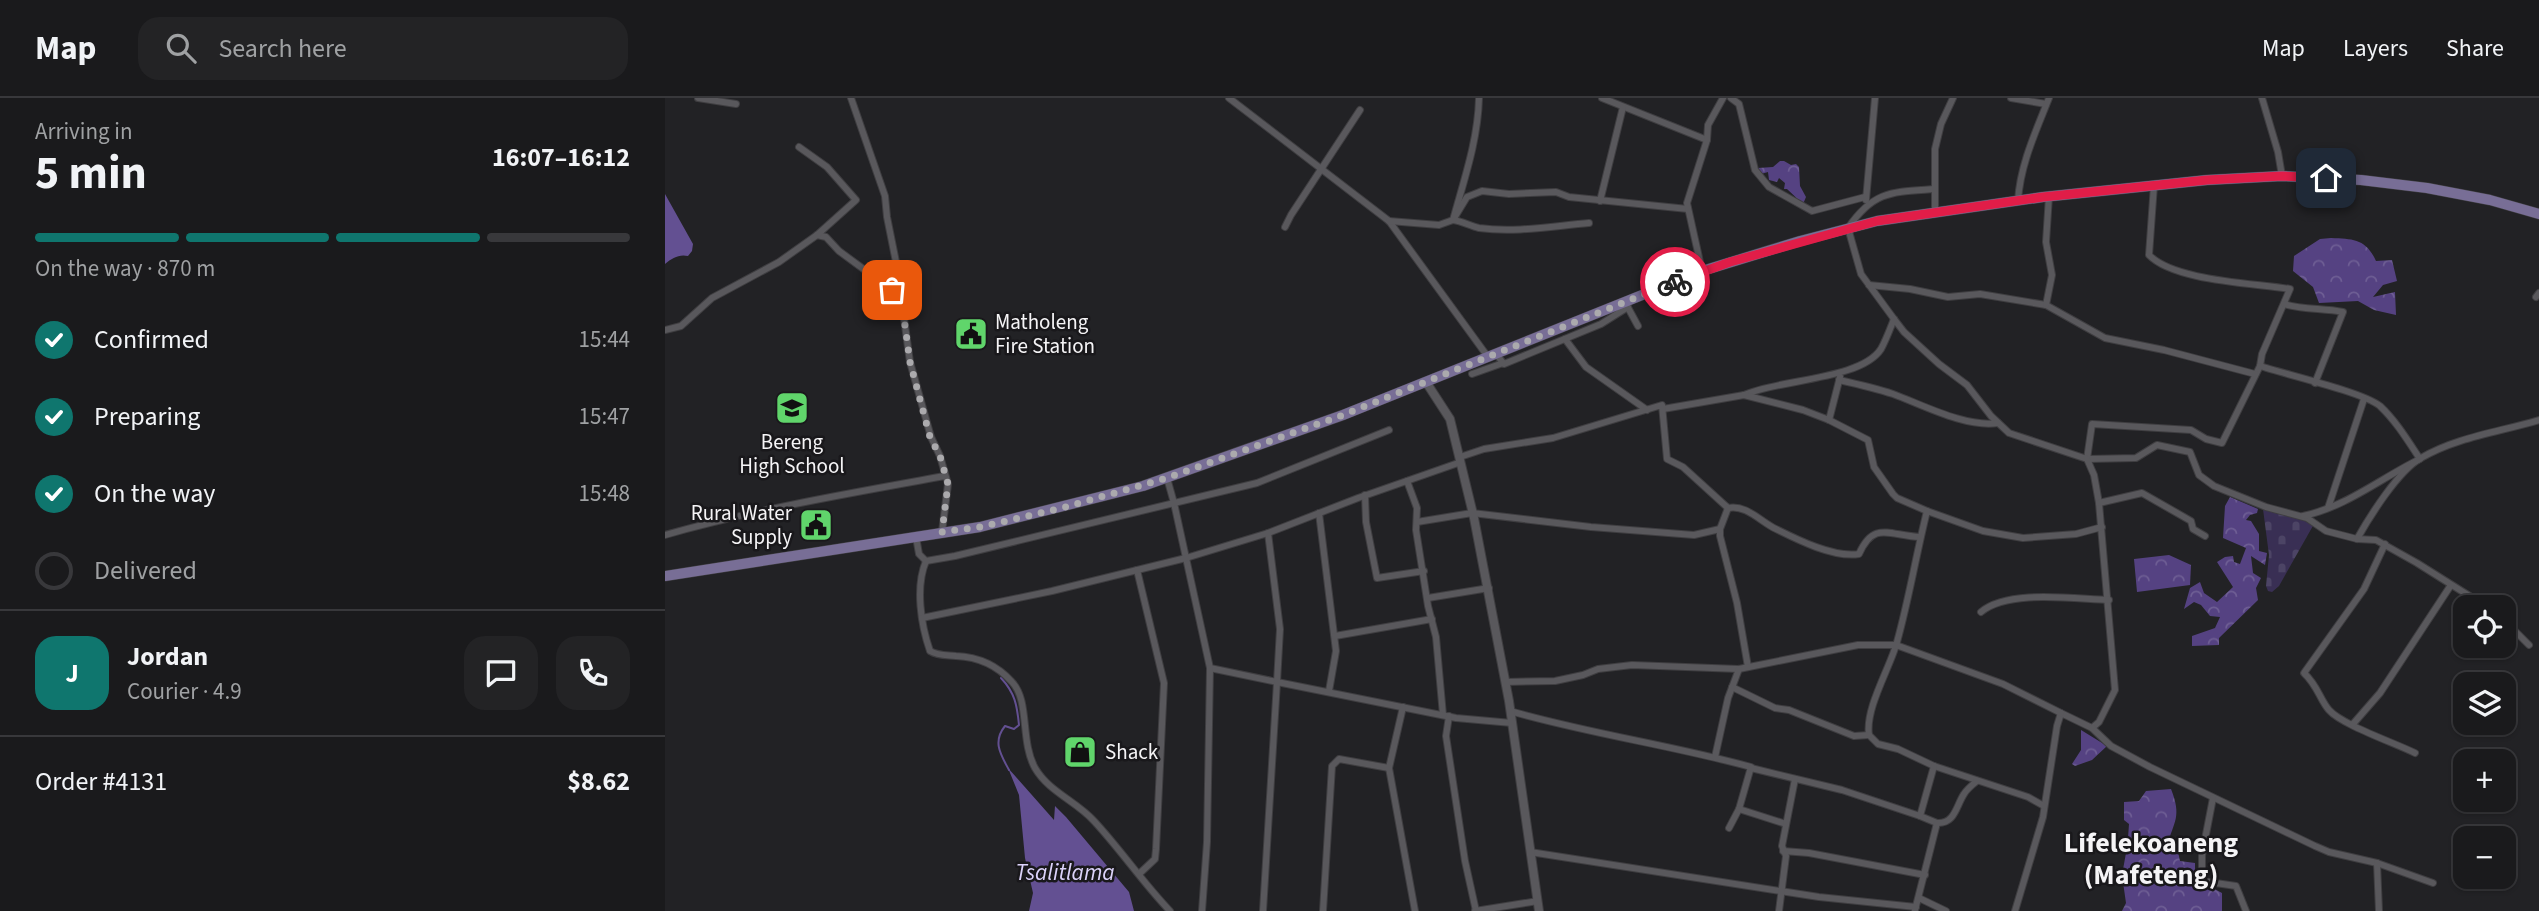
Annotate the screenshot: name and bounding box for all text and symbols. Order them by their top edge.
search box [138,17,628,80]
text: Map [35,25,96,72]
icon: search [162,29,200,67]
text: Search here [218,30,347,67]
text: Map [2262,31,2305,66]
text: Layers [2343,31,2408,66]
text: Share [2446,31,2504,66]
text: Arriving in [35,115,133,148]
text: 16:07–16:12 [492,139,630,176]
text: 5 min [35,141,147,206]
pin [2296,148,2356,208]
icon: home [2307,159,2345,197]
courier [1640,247,1710,317]
text: On the way · 870 m [35,252,215,285]
pin [862,260,922,320]
icon: bike [1656,263,1694,301]
icon: bag [873,271,911,309]
place label: Matholeng Fire Station [995,307,1095,361]
public building icon: Matholeng Fire Station [952,315,990,353]
icon: check [35,321,73,359]
text: Confirmed [94,321,209,358]
text: 15:44 [579,323,630,356]
school or university icon: Bereng High School [773,389,811,427]
icon: check [35,398,73,436]
text: Preparing [94,398,200,435]
text: 15:47 [579,400,630,433]
place label: Bereng High School [739,427,845,481]
icon: check [35,475,73,513]
text: On the way [94,475,215,512]
text: 15:48 [579,477,630,510]
place label: Rural Water Supply [691,498,793,552]
public building icon: Rural Water Supply [797,506,835,544]
text: Delivered [94,552,197,589]
map controls [2453,595,2516,889]
button: locate [2453,595,2516,658]
button: chat [464,636,538,710]
button: phone [556,636,630,710]
text: Jordan [127,638,208,675]
text: J [65,655,79,692]
button: layers [2453,672,2516,735]
text: Courier · 4.9 [127,675,242,708]
shop icon: Shack [1061,733,1099,771]
place label: Shack [1105,737,1159,767]
button: + [2453,749,2516,812]
text: Order #4131 [35,763,167,800]
text: $8.62 [567,763,630,800]
district label: Lifelekoaneng (Mafeteng) [2064,823,2238,895]
button: − [2453,826,2516,889]
water label: Tsalitlama [1015,856,1115,889]

